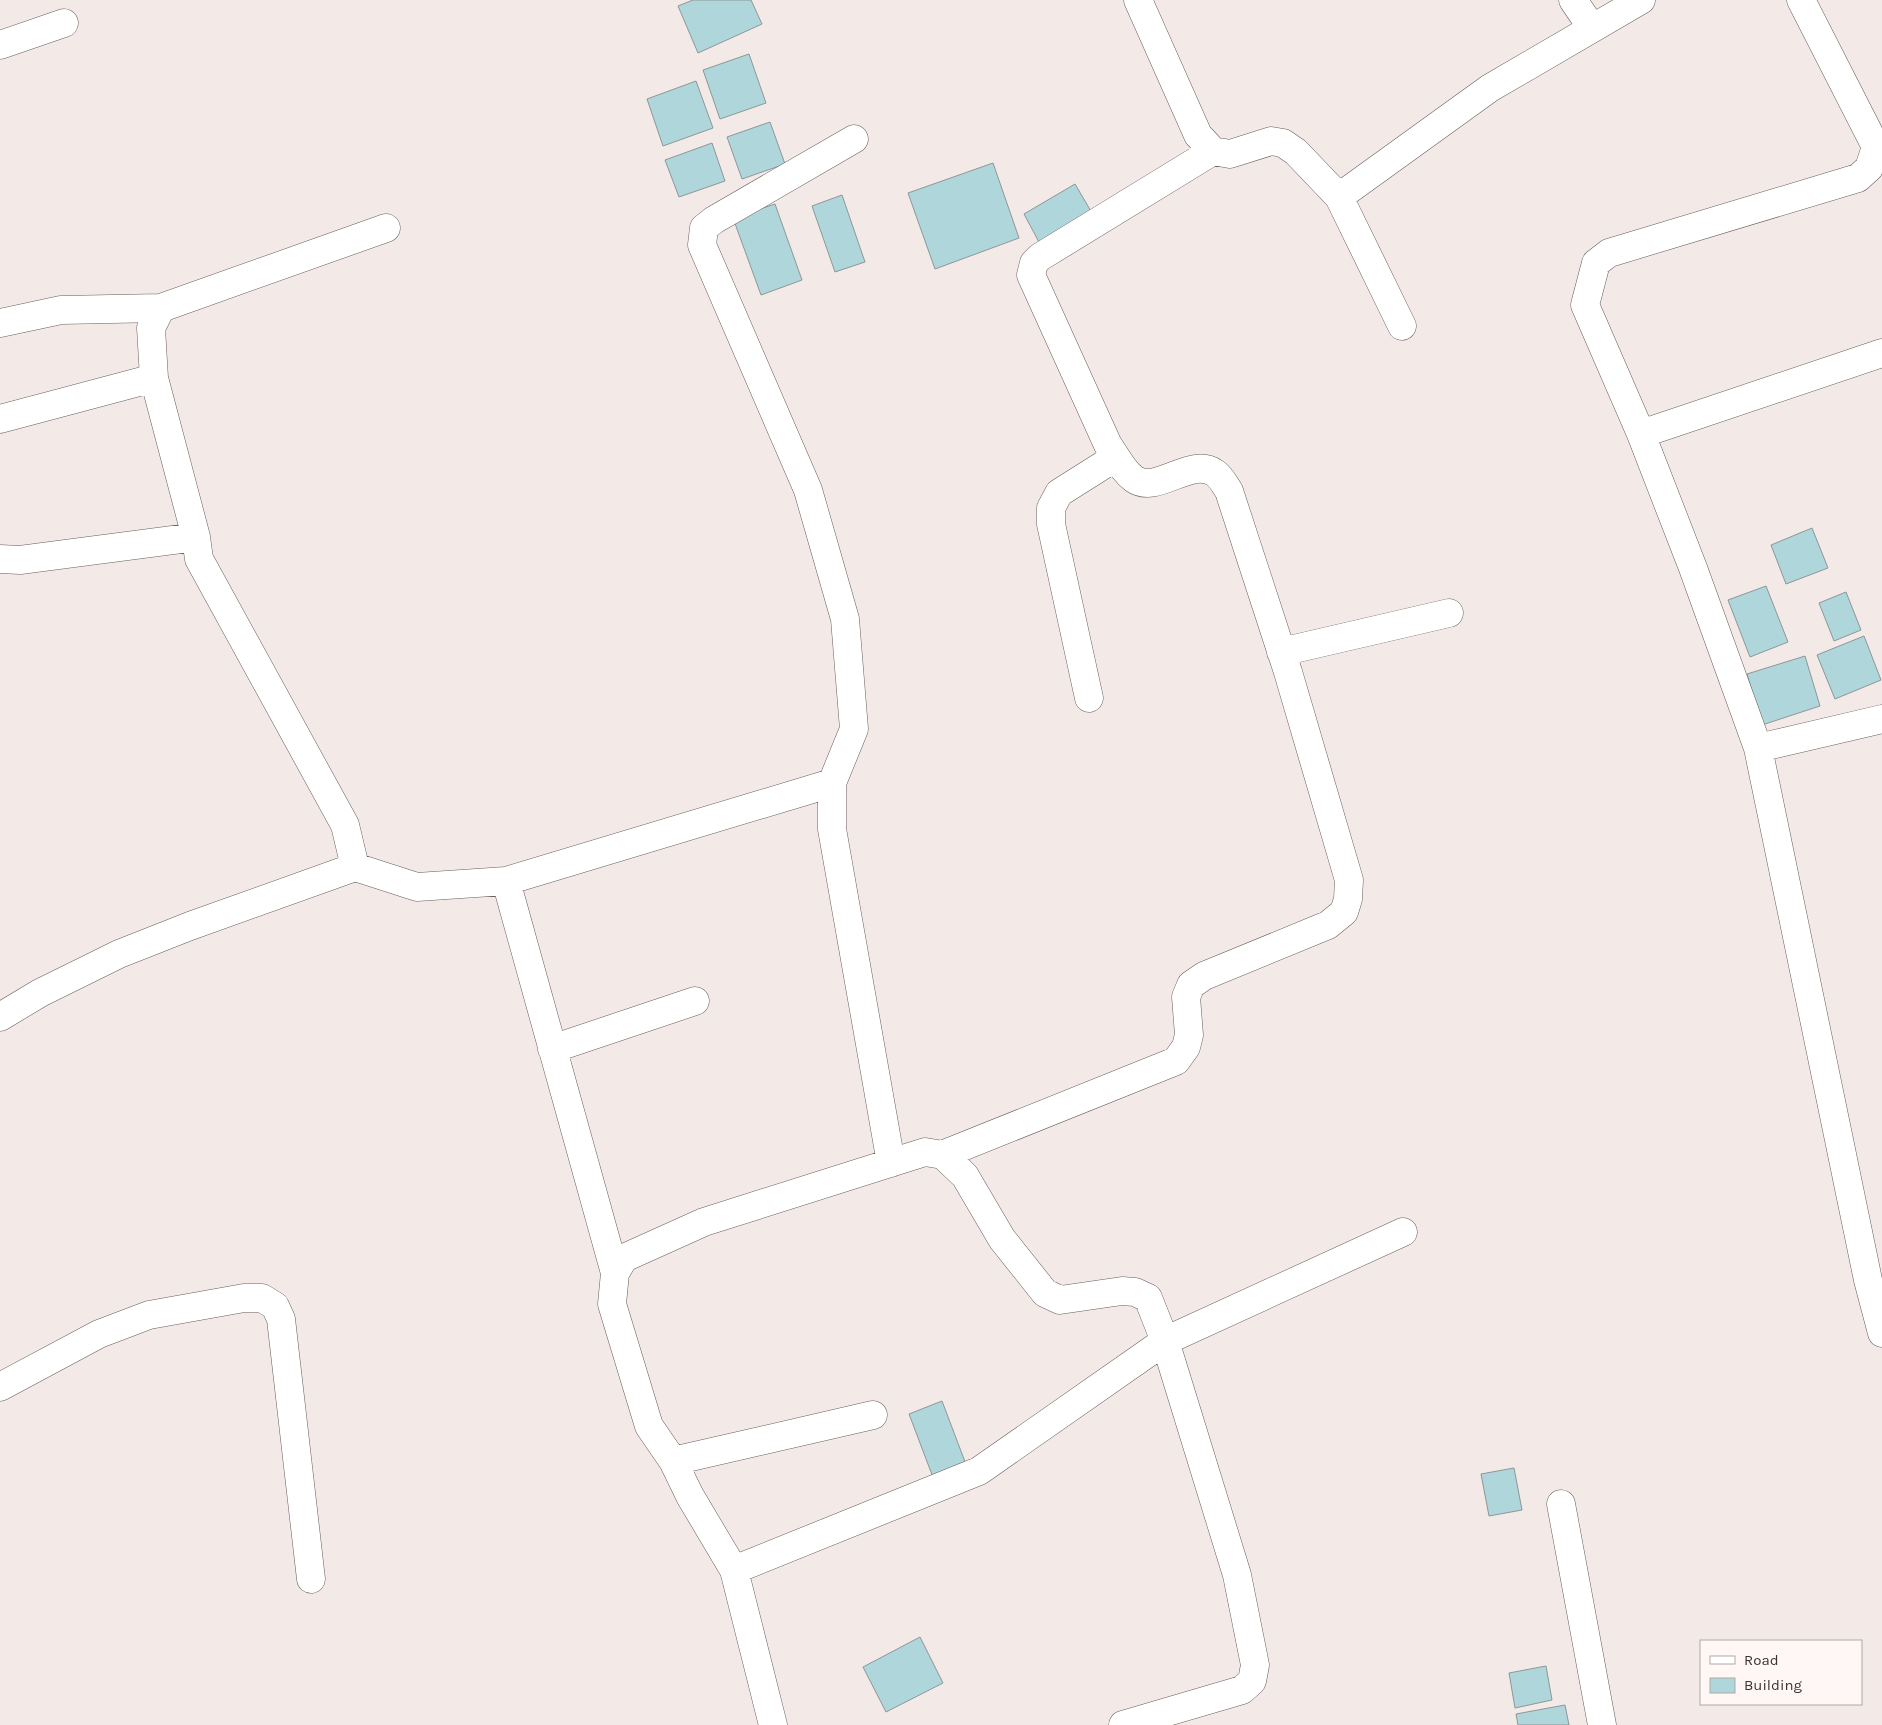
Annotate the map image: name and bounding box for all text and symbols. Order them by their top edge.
legend [1700,1640,1862,1705]
text: Road [1744,1651,1779,1669]
text: Building [1744,1676,1802,1694]

